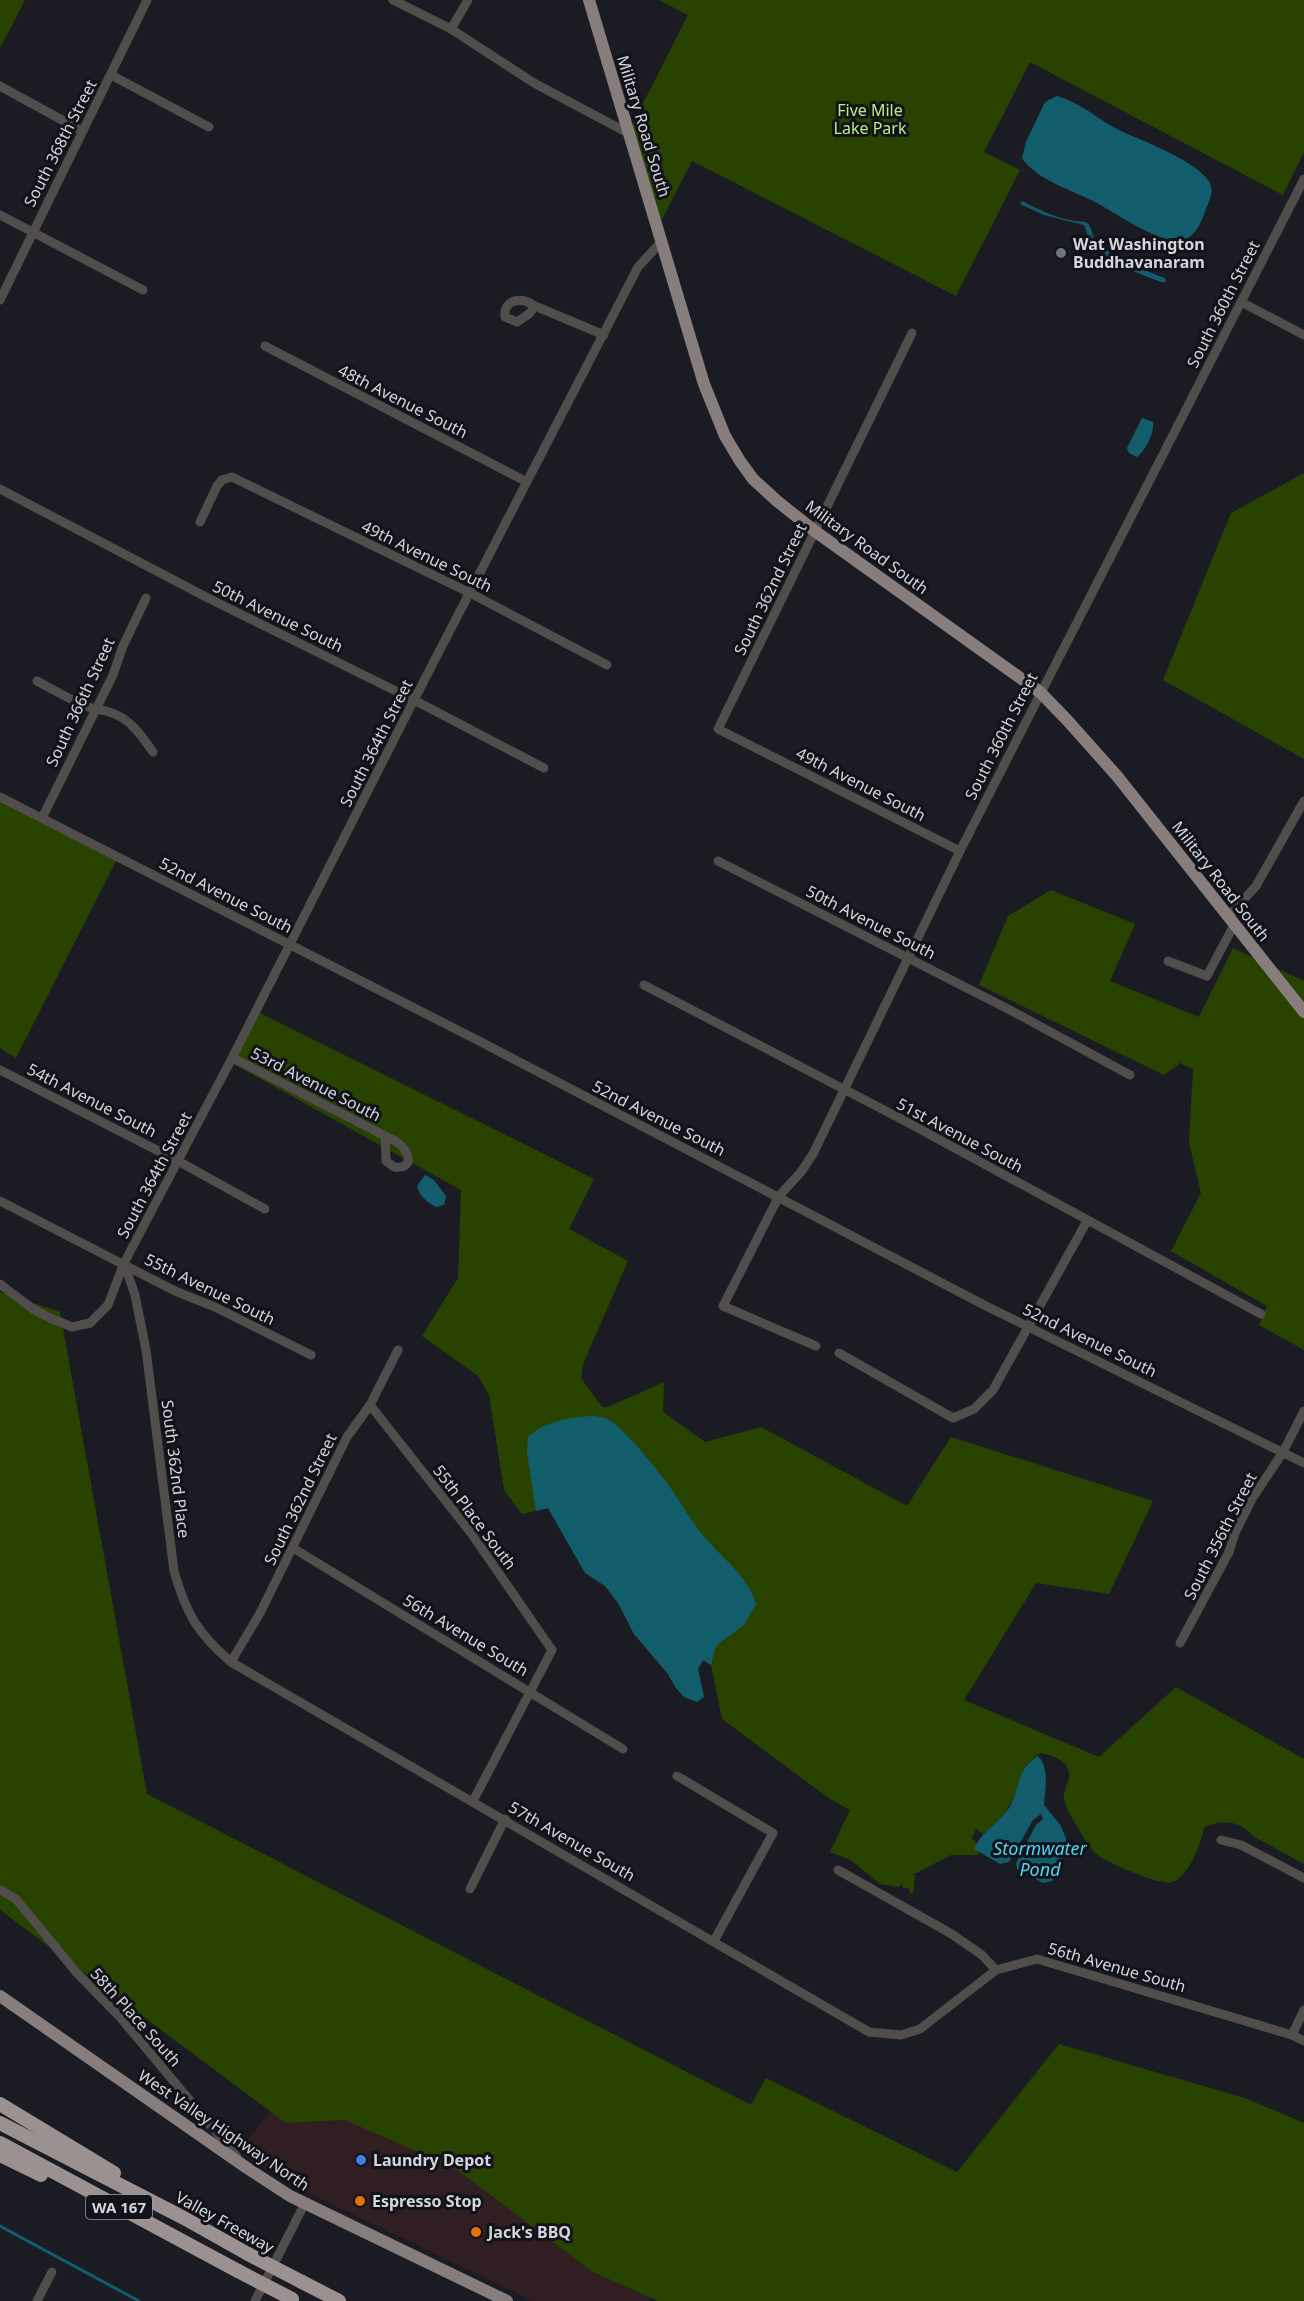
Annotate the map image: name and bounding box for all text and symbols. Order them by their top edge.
street label: Military Road South [612,52,676,200]
street label: South 368th Street [18,75,102,210]
park label: Five Mile Lake Park [834,99,907,139]
place label: Wat Washington Buddhavanaram [1073,233,1205,273]
street label: South 360th Street [1181,236,1265,371]
marker: Wat Washington Buddhavanaram [1054,246,1068,260]
street label: 48th Avenue South [335,359,471,443]
street label: Military Road South [801,495,933,599]
street label: 49th Avenue South [358,515,496,597]
street label: South 362nd Street [729,519,812,659]
street label: 50th Avenue South [209,575,347,657]
street label: South 366th Street [40,634,120,770]
street label: South 360th Street [959,668,1043,803]
street label: South 364th Street [334,675,418,810]
street label: 49th Avenue South [793,742,929,826]
street label: Military Road South [1167,816,1275,946]
street label: 52nd Avenue South [156,852,296,938]
street label: 50th Avenue South [803,880,939,964]
street label: 53rd Avenue South [247,1042,385,1126]
street label: 54th Avenue South [24,1058,160,1142]
street label: 52nd Avenue South [589,1075,729,1161]
street label: 51st Avenue South [893,1092,1027,1178]
street label: South 364th Street [111,1108,197,1242]
street label: 55th Avenue South [141,1248,279,1330]
street label: 52nd Avenue South [1019,1298,1161,1382]
street label: South 362nd Place [157,1399,195,1539]
street label: South 362nd Street [259,1429,342,1569]
street label: 55th Place South [428,1460,522,1574]
street label: South 356th Street [1178,1468,1262,1603]
street label: 56th Avenue South [399,1589,533,1681]
street label: 57th Avenue South [505,1796,639,1886]
water label: Stormwater Pond [993,1836,1088,1881]
street label: 56th Avenue South [1045,1937,1189,1997]
street label: 58th Place South [86,1963,186,2071]
street label: West Valley Highway North [134,2064,314,2196]
place label: Laundry Depot [373,2149,491,2171]
marker: Laundry Depot [354,2153,368,2167]
street label: Valley Freeway [172,2186,279,2259]
place label: Espresso Stop [372,2190,482,2212]
marker: Espresso Stop [353,2194,367,2208]
road number: WA 167 [86,2195,152,2219]
place label: Jack's BBQ [486,2221,571,2243]
marker: Jack's BBQ [469,2225,483,2239]

